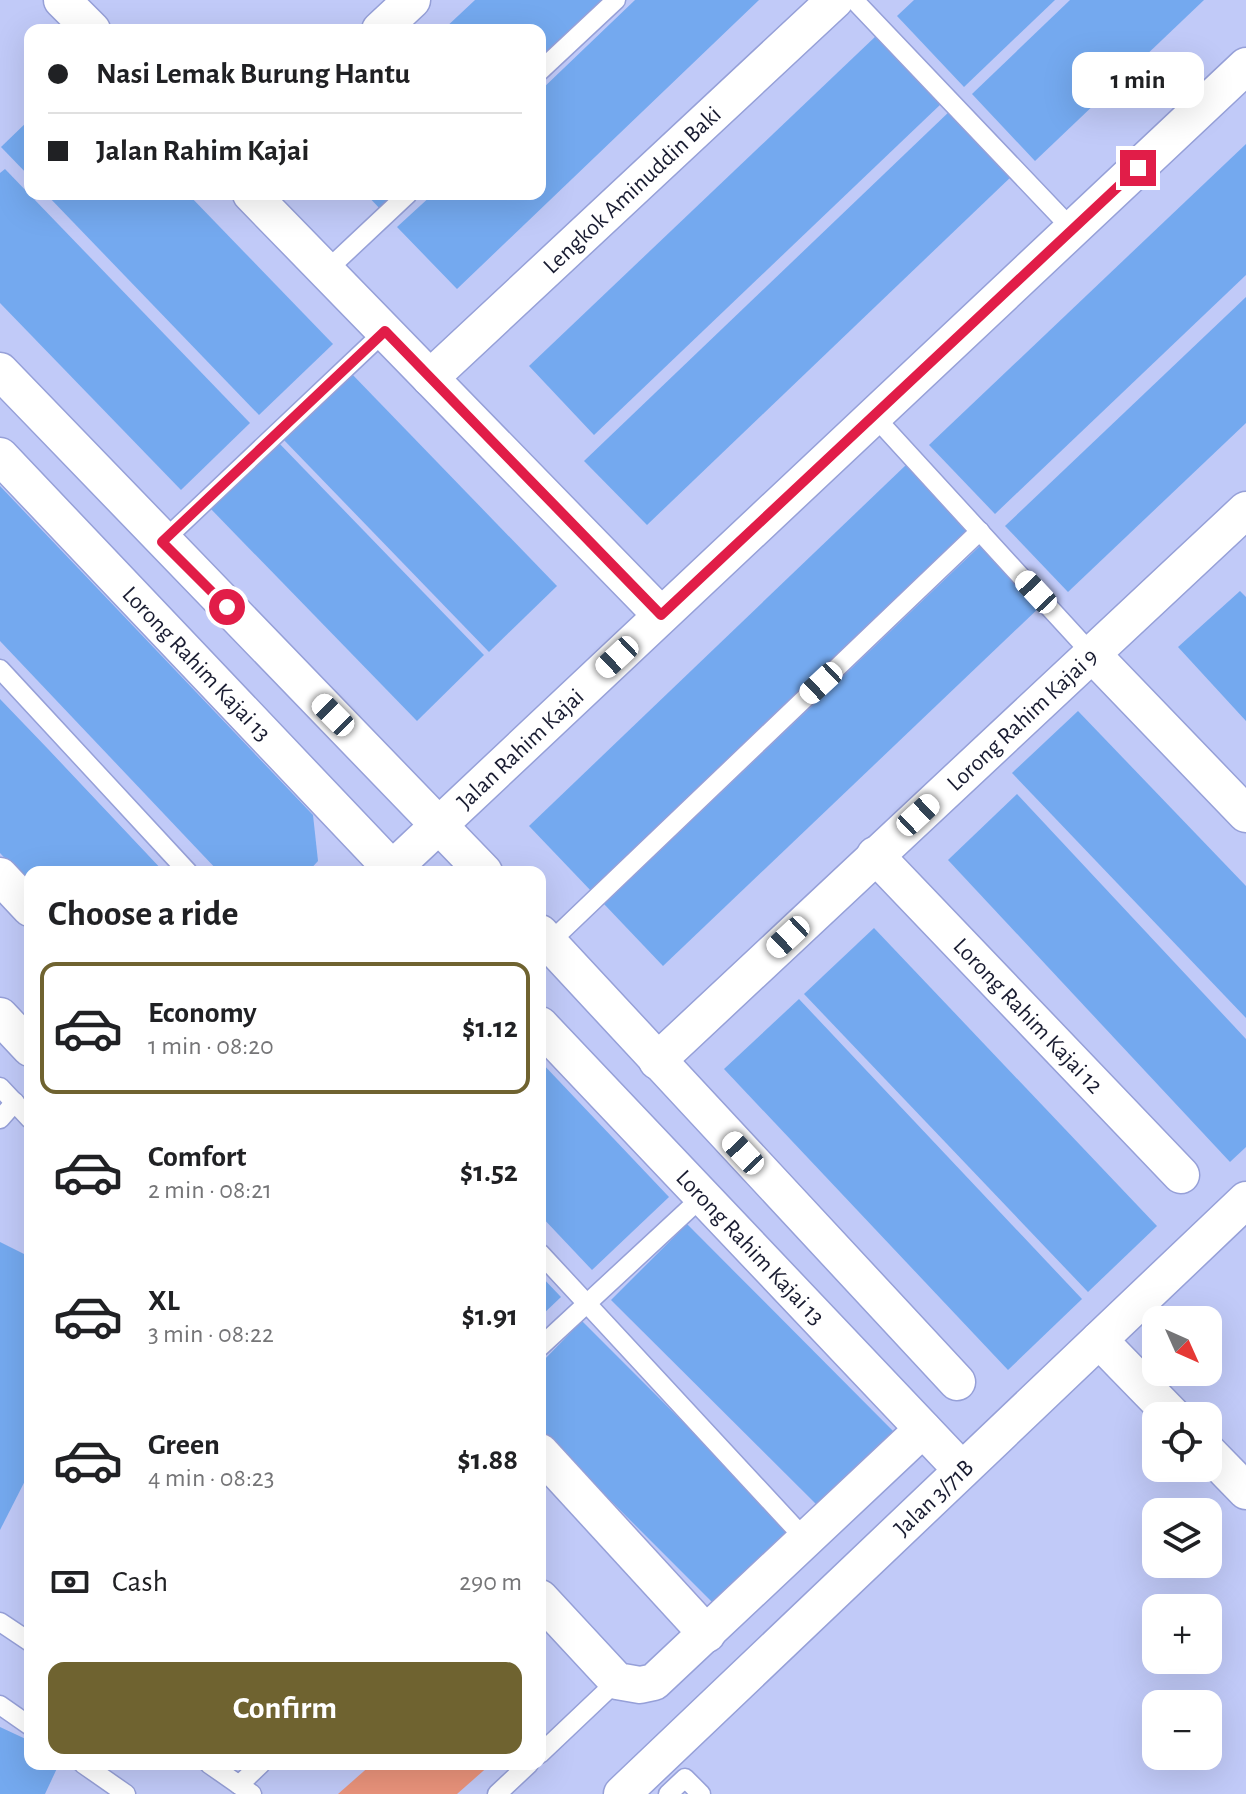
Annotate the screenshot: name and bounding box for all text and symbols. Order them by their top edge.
callout: 1 min [1072,52,1204,108]
text: Nasi Lemak Burung Hantu [96,59,410,89]
text: 1 min [1111,67,1165,93]
street label: Lengkok Aminuddin Baki [539,102,726,279]
text: Jalan Rahim Kajai [96,136,309,166]
route end [1120,150,1156,186]
car [1011,566,1061,618]
street label: Lorong Rahim Kajai 13 [117,582,275,746]
route start [209,589,245,625]
car [591,632,643,682]
street label: Lorong Rahim Kajai 9 [943,644,1103,796]
car [795,658,847,708]
street label: Jalan Rahim Kajai [453,685,589,814]
car [308,690,358,740]
car [892,790,944,840]
text: Choose a ride [48,896,238,932]
car [762,912,814,962]
street label: Lorong Rahim Kajai 12 [948,934,1107,1098]
icon: car [52,992,124,1064]
text: Economy [148,998,257,1028]
text: $1.12 [462,1013,518,1043]
text: 1 min · 08:20 [148,1033,274,1059]
car [718,1127,768,1179]
icon: car [52,1136,124,1208]
text: Comfort [148,1142,247,1172]
text: $1.52 [460,1157,518,1187]
street label: Lorong Rahim Kajai 13 [671,1166,829,1330]
text: 2 min · 08:21 [148,1177,272,1203]
icon: car [52,1280,124,1352]
text: XL [148,1286,180,1316]
text: $1.91 [462,1301,518,1331]
north arrow [1142,1306,1222,1386]
map controls [1142,1306,1222,1770]
text: 3 min · 08:22 [148,1321,274,1347]
button: locate [1142,1402,1222,1482]
icon: car [52,1424,124,1496]
text: Green [148,1430,220,1460]
text: $1.88 [457,1445,518,1475]
street label: Jalan 3/71B [890,1455,978,1541]
text: 4 min · 08:23 [148,1465,274,1491]
button: layers [1142,1498,1222,1578]
icon: cash [48,1560,92,1604]
text: Cash [112,1567,168,1597]
text: 290 m [459,1569,522,1595]
button: + [1142,1594,1222,1674]
button: Confirm [48,1662,522,1754]
button: − [1142,1690,1222,1770]

